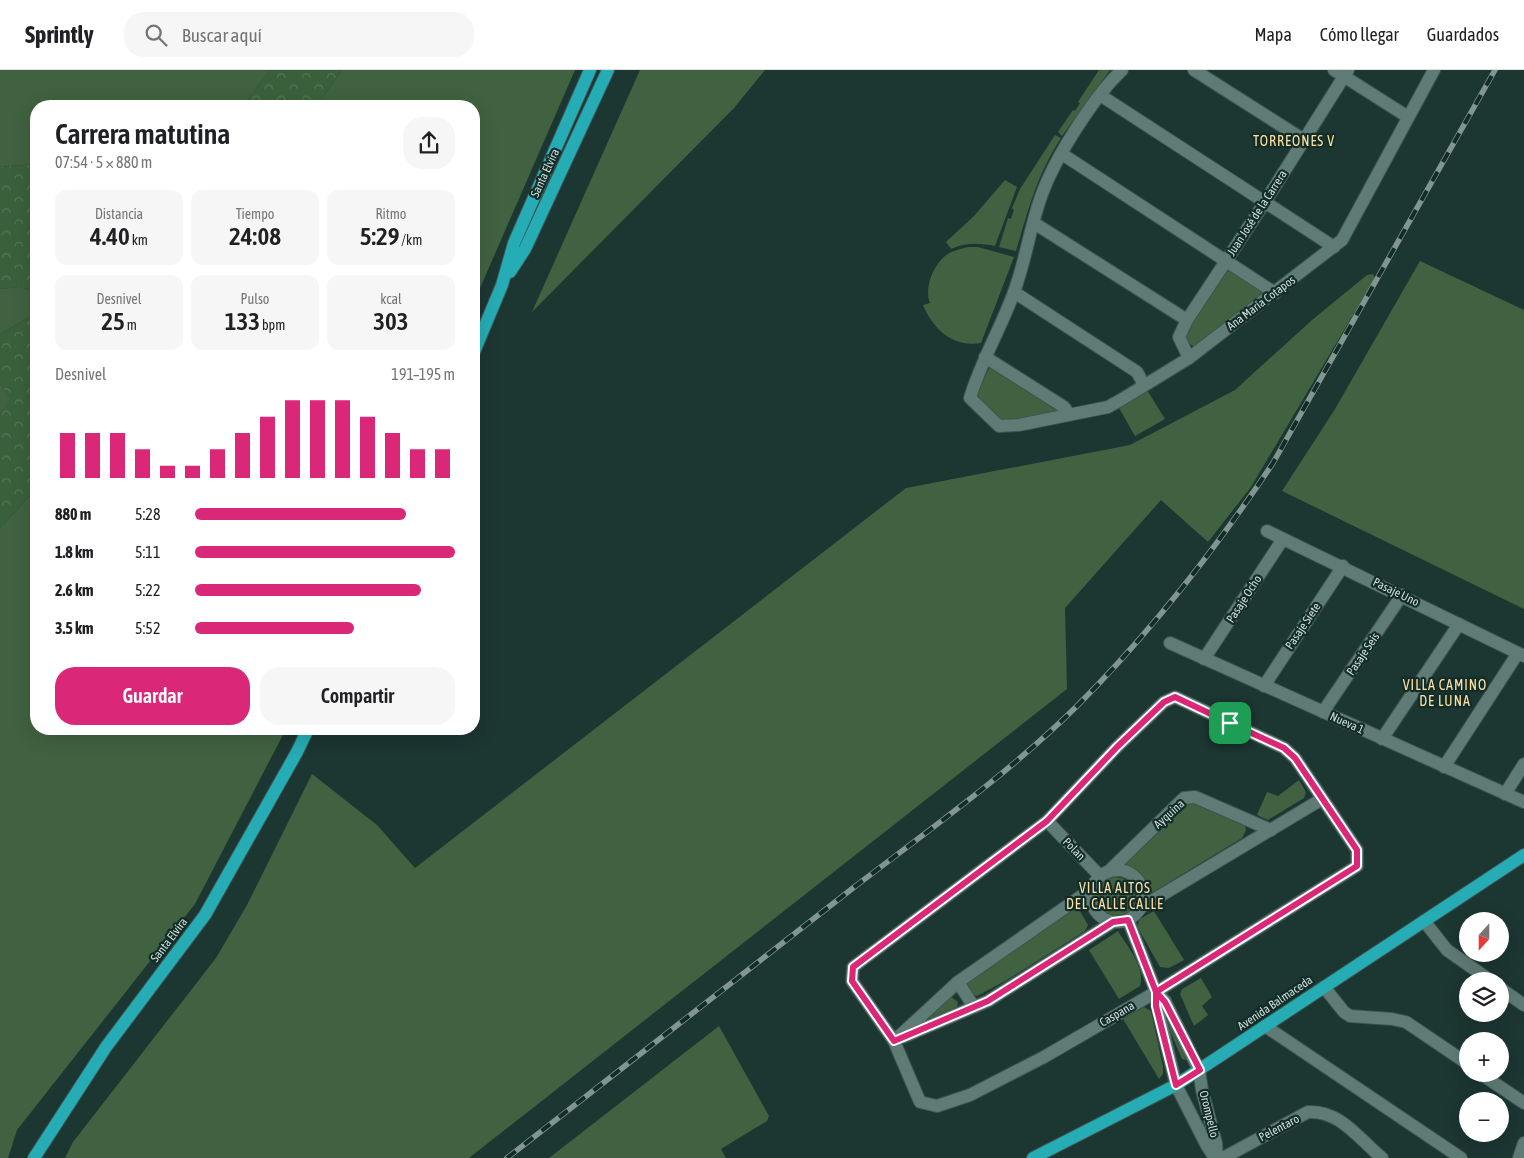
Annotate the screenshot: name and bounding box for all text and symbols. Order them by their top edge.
search box [124,12,474,57]
text: Sprintly [25,21,94,48]
icon: search [142,21,170,49]
text: Buscar aquí [182,24,262,46]
text: Mapa [1254,24,1292,45]
text: Cómo llegar [1320,24,1399,45]
text: Guardados [1427,24,1499,45]
button: share [403,117,455,169]
text: Carrera matutina [55,118,230,150]
district label: TORREONES V [1253,133,1335,149]
street label: Santa Elvira [528,147,562,199]
text: 07:54 · 5 × 880 m [55,153,152,171]
street label: Juan José de la Carrera [1224,168,1290,258]
text: Distancia [95,206,143,222]
text: Tiempo [236,206,274,222]
text: Ritmo [376,206,406,222]
text: 4.40 [90,222,130,250]
text: 24:08 [229,222,281,250]
text: 5:29 [360,222,399,250]
text: km [130,232,148,248]
text: /km [399,232,422,248]
street label: Ana María Cotapos [1224,273,1298,333]
text: Desnivel [97,291,141,307]
text: Pulso [241,291,269,307]
text: kcal [380,291,402,307]
text: 25 [101,307,125,335]
text: 133 [225,307,260,335]
text: 303 [373,307,409,335]
text: m [125,317,137,333]
text: bpm [260,317,285,333]
text: Desnivel [55,365,106,383]
text: 191–195 m [391,365,455,383]
text: 880 m [55,505,91,523]
text: 5:28 [135,505,160,523]
text: 1.8 km [55,543,94,561]
text: 5:11 [135,543,160,561]
street label: Pasaje Ocho [1223,572,1265,625]
street label: Pasaje Uno [1371,575,1422,609]
text: 2.6 km [55,581,94,599]
text: 5:22 [135,581,160,599]
street label: Pasaje Siete [1282,600,1324,652]
text: 3.5 km [55,619,94,637]
text: 5:52 [135,619,160,637]
street label: Pasaje Seis [1344,630,1382,678]
button: Guardar [55,667,250,725]
button: Compartir [260,667,455,725]
district label: VILLA CAMINO DE LUNA [1403,677,1487,709]
pin [1209,702,1251,744]
icon: arrive [1216,709,1244,737]
street label: Nueva 1 [1328,709,1367,737]
street label: Ayquina [1151,797,1187,831]
street label: Polan [1060,835,1088,863]
district label: VILLA ALTOS DEL CALLE CALLE [1066,880,1164,912]
north arrow [1459,912,1509,962]
map controls [1459,912,1509,1142]
street label: Santa Elvira [148,915,190,965]
button: layers [1459,972,1509,1022]
street label: Avenida Balmaceda [1235,973,1315,1033]
street label: Caspana [1097,998,1137,1030]
button: + [1459,1032,1509,1082]
street label: Orompello [1196,1089,1222,1139]
button: − [1459,1092,1509,1142]
street label: Pelentaro [1256,1111,1302,1144]

